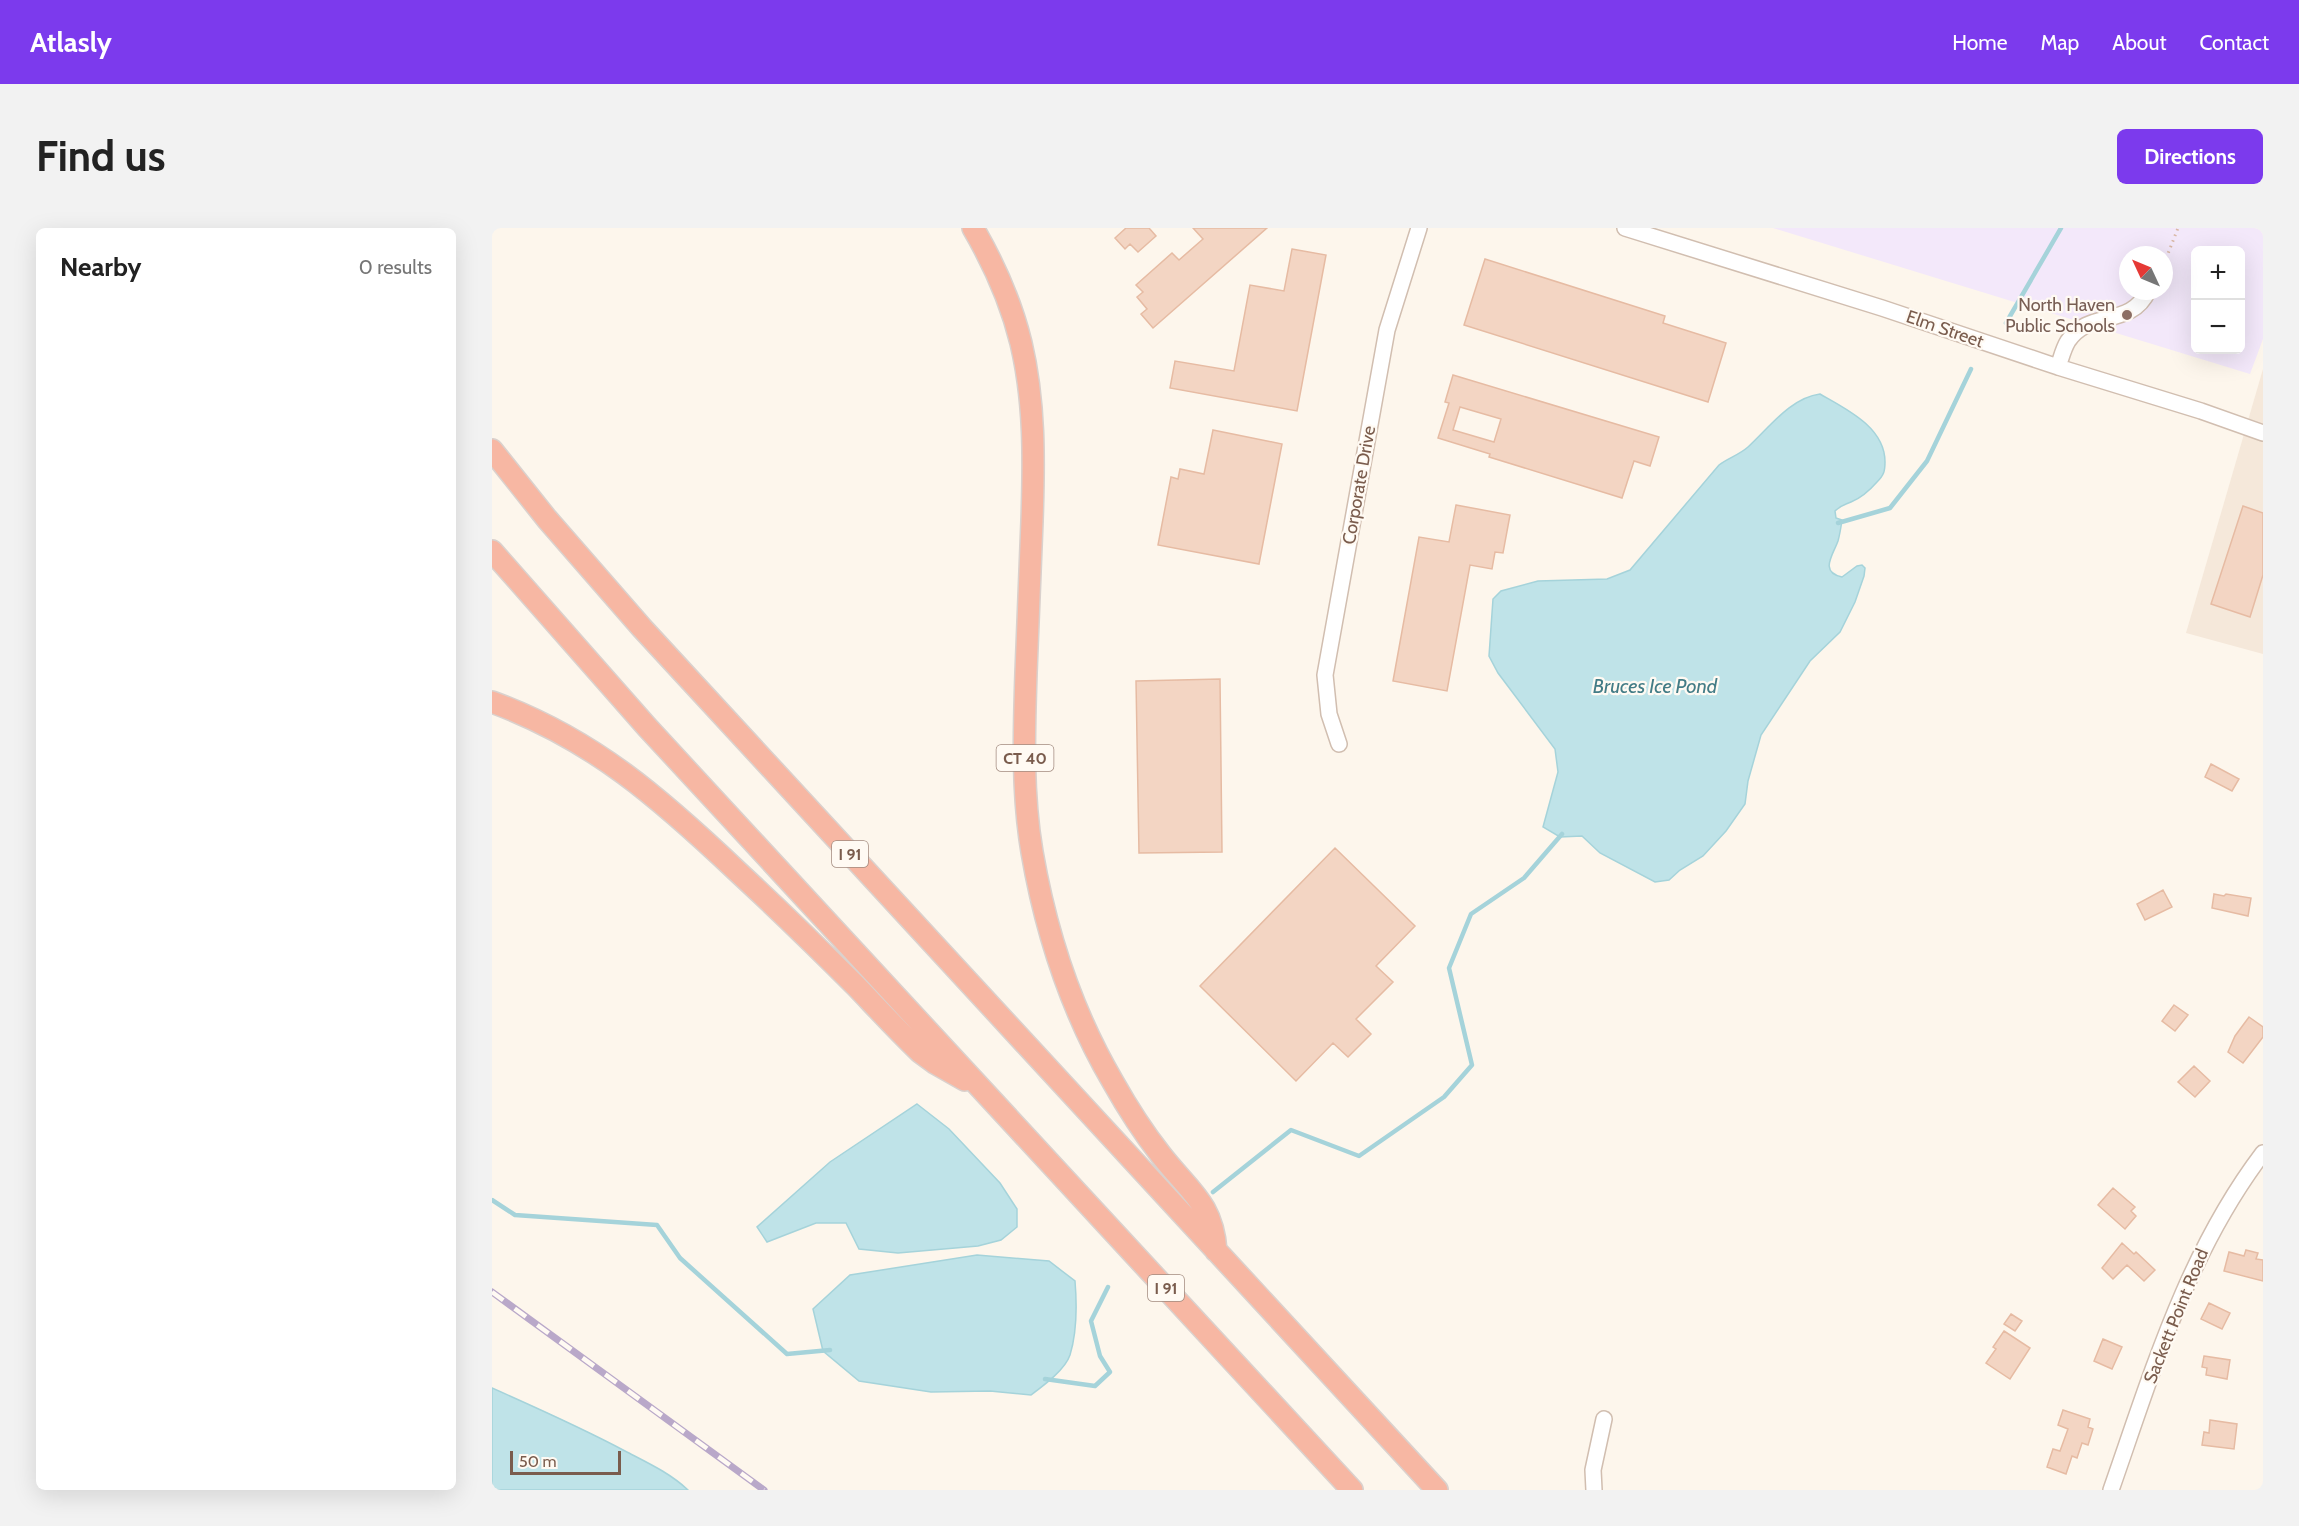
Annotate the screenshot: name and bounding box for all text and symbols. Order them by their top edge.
text: Atlasly [30,25,112,59]
text: Home [1952,30,2008,55]
text: Map [2041,30,2079,55]
text: About [2112,30,2166,55]
text: Contact [2199,30,2269,55]
button: Directions [2117,129,2263,184]
text: Find us [36,130,165,182]
north arrow [2119,246,2173,300]
map controls [2191,246,2245,354]
button: + [2191,246,2245,300]
text: Nearby [60,251,141,283]
text: 0 results [359,255,432,279]
place label: North Haven Public Schools [2005,294,2115,337]
button: − [2191,300,2245,354]
street label: Elm Street [1903,306,1987,352]
marker: North Haven Public Schools [2120,308,2134,322]
street label: Corporate Drive [1338,424,1380,546]
water label: Bruces Ice Pond [1593,674,1718,698]
road number: CT 40 [996,745,1054,771]
road number: I 91 [832,841,868,867]
street label: Sackett Point Road [2139,1245,2213,1387]
road number: I 91 [1148,1275,1184,1301]
scale bar [510,1448,621,1476]
text: 50 m [519,1452,556,1471]

